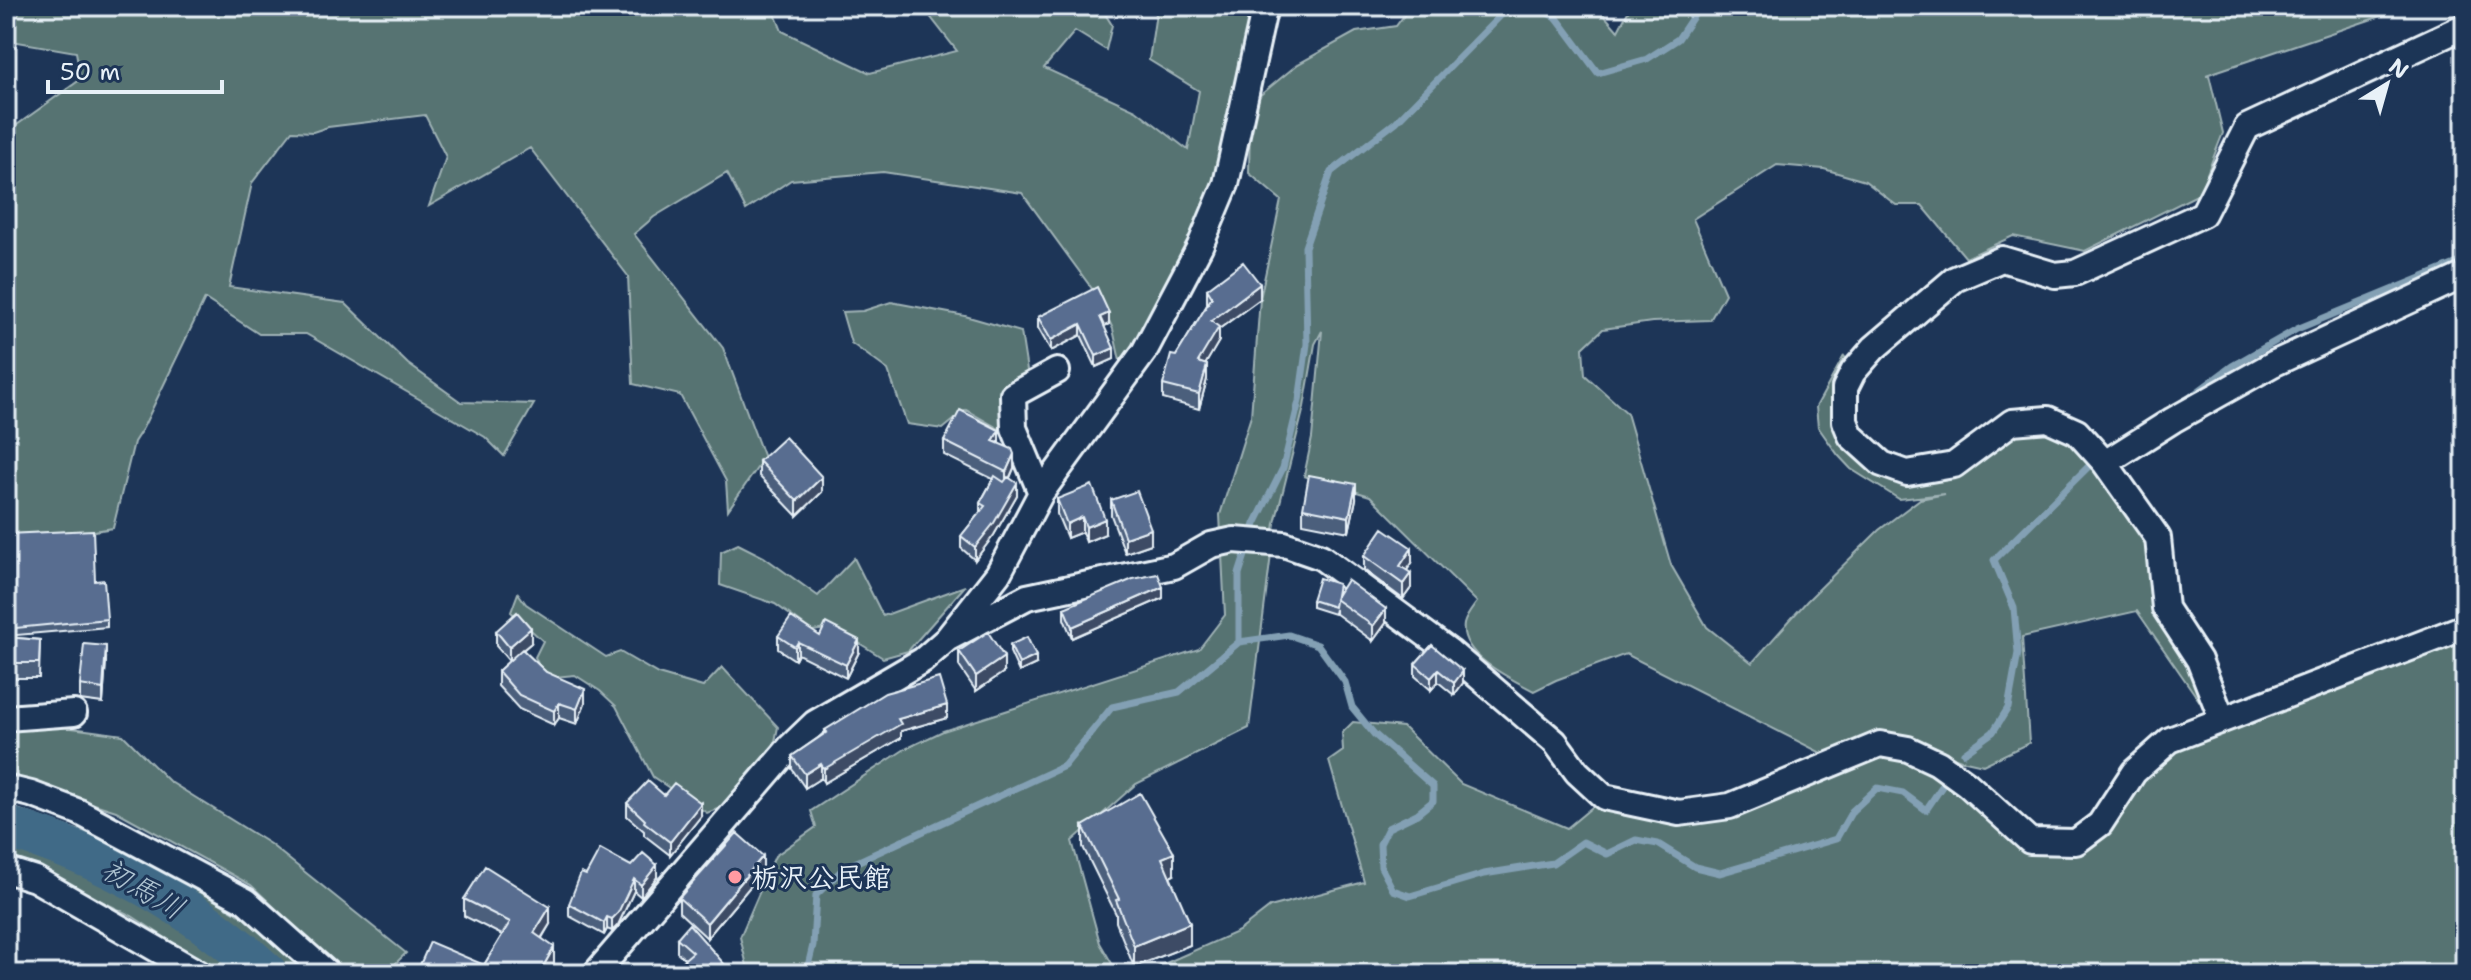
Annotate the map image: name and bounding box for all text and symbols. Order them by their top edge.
scale bar [48,44,222,94]
north arrow [2347,44,2427,124]
text: N [2383,52,2414,85]
text: 50 m [60,56,120,88]
water label: 初馬川 [94,848,192,929]
place label: 栃沢公民館 [751,858,891,896]
marker: 栃沢公民館 [726,868,744,886]

